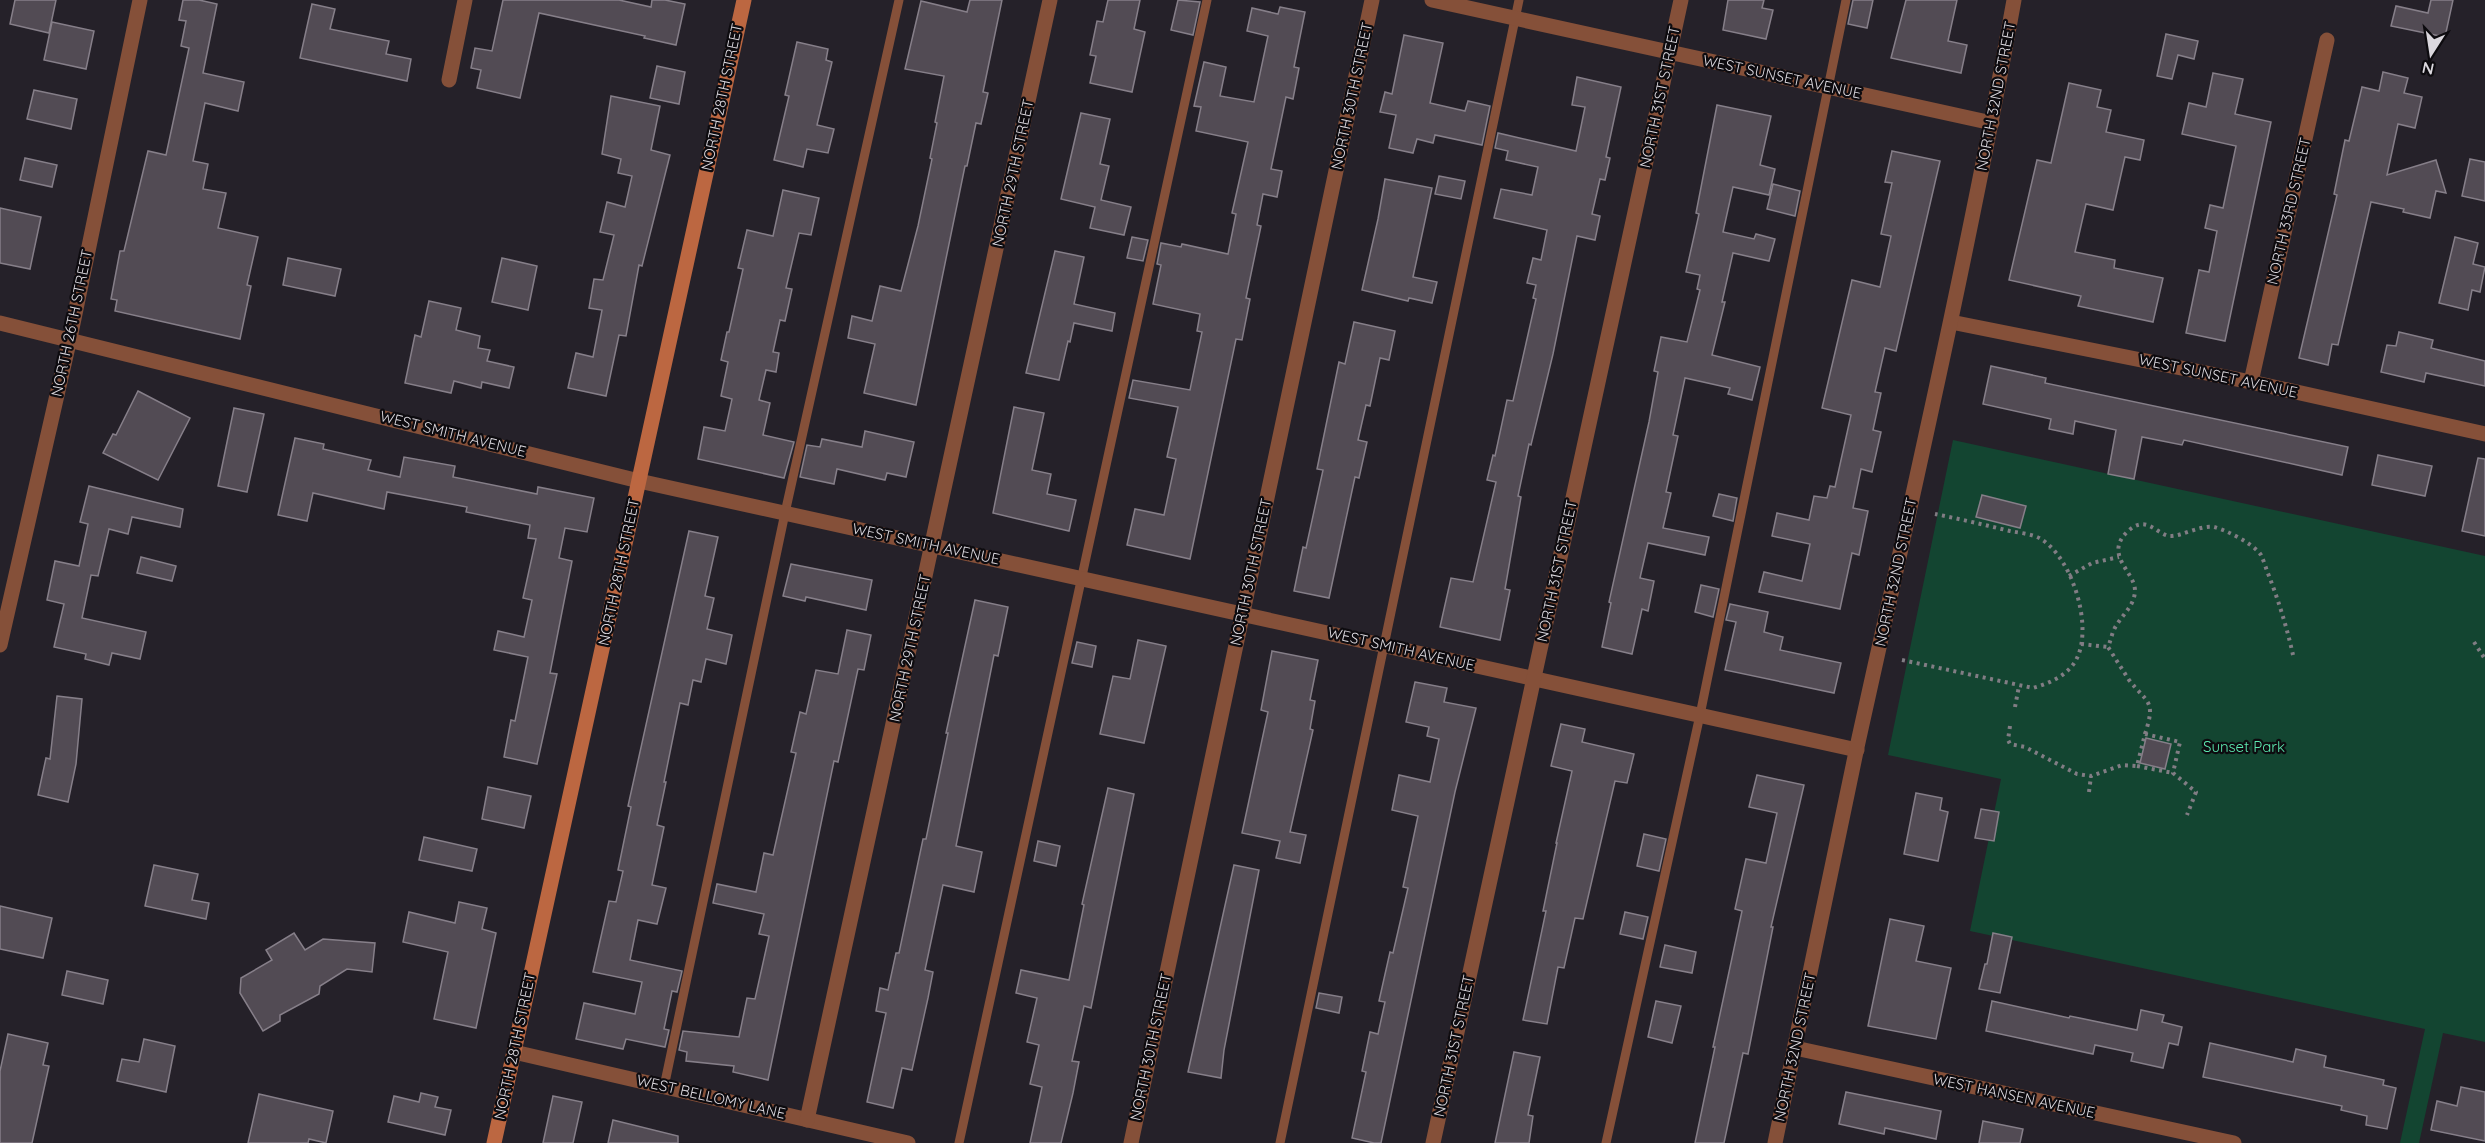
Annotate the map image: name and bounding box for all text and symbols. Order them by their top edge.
street label: NORTH 30TH STREET [1327,20,1376,171]
street label: NORTH 32ND STREET [1972,20,2019,172]
street label: NORTH 28TH STREET [697,21,746,172]
street label: NORTH 31ST STREET [1635,24,1684,170]
north arrow [2401,24,2461,84]
street label: WEST SUNSET AVENUE [1701,50,1863,103]
text: N [2420,58,2436,80]
street label: NORTH 29TH STREET [988,97,1037,248]
street label: NORTH 33RD STREET [2262,135,2315,286]
street label: NORTH 26TH STREET [47,247,96,398]
street label: WEST SUNSET AVENUE [2137,349,2299,402]
street label: WEST SMITH AVENUE [378,406,528,461]
street label: NORTH 28TH STREET [594,496,643,647]
street label: NORTH 30TH STREET [1226,496,1275,647]
street label: NORTH 32ND STREET [1870,496,1921,648]
street label: NORTH 31ST STREET [1532,498,1581,644]
street label: WEST SMITH AVENUE [851,519,1001,568]
street label: NORTH 29TH STREET [885,572,934,723]
street label: WEST SMITH AVENUE [1326,622,1476,675]
park label: Sunset Park [2203,737,2285,756]
street label: NORTH 28TH STREET [490,970,539,1121]
street label: NORTH 30TH STREET [1126,971,1175,1122]
street label: NORTH 32ND STREET [1769,971,1820,1123]
street label: NORTH 31ST STREET [1429,973,1478,1119]
street label: WEST HANSEN AVENUE [1931,1069,2097,1122]
street label: WEST BELLOMY LANE [635,1070,787,1123]

